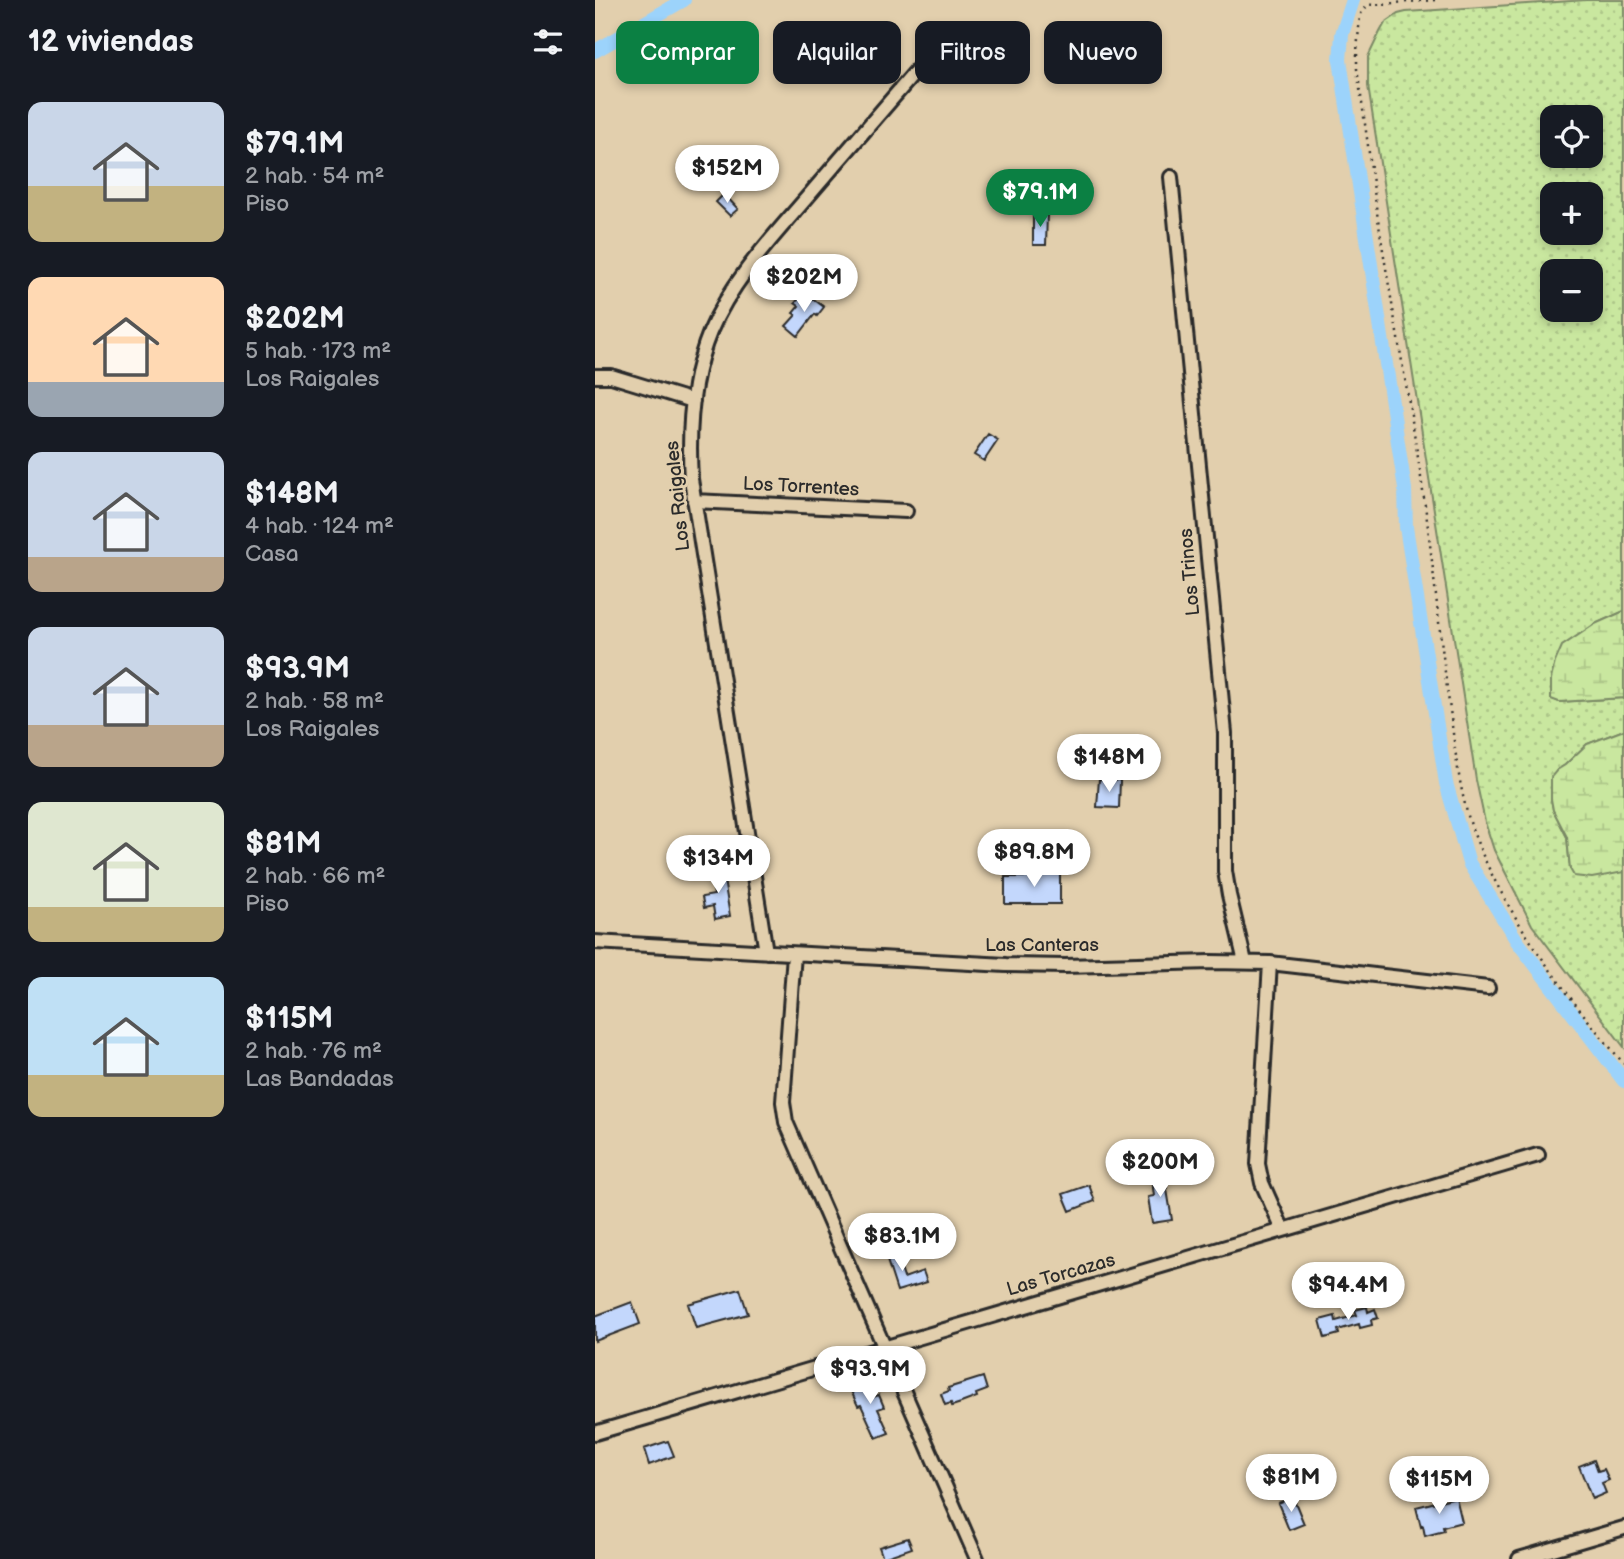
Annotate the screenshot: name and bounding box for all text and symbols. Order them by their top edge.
chip: Comprar [616,21,759,84]
chip: Alquilar [773,21,901,84]
chip: Filtros [915,21,1030,84]
chip: Nuevo [1044,21,1162,84]
icon: filters [529,23,567,61]
text: 12 viviendas [28,24,193,60]
map controls [1540,105,1603,322]
button: locate [1540,105,1603,168]
text: $79.1M [245,126,344,162]
icon: home [84,130,168,214]
pin: $152M [678,146,776,205]
text: $152M [691,154,763,182]
text: 2 hab. · 54 m² [245,162,385,190]
pin: $79.1M [983,170,1097,229]
text: $79.1M [1002,178,1078,206]
button: + [1540,182,1603,245]
text: Piso [245,190,289,218]
pin: $202M [755,254,853,314]
button: − [1540,259,1603,322]
text: $202M [766,263,842,291]
text: $202M [245,301,345,337]
icon: home [84,305,168,389]
text: 5 hab. · 173 m² [245,337,391,365]
text: Los Raigales [245,365,379,393]
street label: Los Raigales [661,440,695,552]
street label: Los Torrentes [742,472,860,502]
text: $148M [245,476,339,512]
icon: home [84,480,168,564]
text: 4 hab. · 124 m² [245,512,394,540]
street label: Los Trinos [1175,527,1205,617]
text: Casa [245,540,299,568]
text: $93.9M [245,651,350,687]
icon: home [84,655,168,739]
text: 2 hab. · 58 m² [245,687,384,715]
text: Los Raigales [245,715,379,743]
pin: $148M [1060,734,1158,794]
text: $148M [1073,743,1145,771]
text: $81M [245,826,321,862]
icon: home [84,830,168,914]
pin: $89.8M [977,830,1091,889]
pin: $134M [669,836,767,895]
text: $89.8M [993,838,1075,866]
text: $134M [682,844,754,872]
text: 2 hab. · 66 m² [245,862,385,890]
text: Piso [245,890,289,918]
street label: Las Canteras [985,934,1099,957]
text: $115M [245,1001,333,1037]
icon: home [84,1005,168,1089]
text: 2 hab. · 76 m² [245,1037,382,1065]
text: Las Bandadas [245,1065,394,1093]
pin: $200M [1111,1140,1209,1199]
text: $200M [1121,1148,1199,1176]
pin: $83.1M [845,1214,959,1273]
text: $83.1M [864,1222,940,1250]
street label: Las Torcazas [1004,1249,1118,1301]
pin: $94.4M [1291,1262,1405,1322]
text: $94.4M [1308,1271,1388,1299]
pin: $93.9M [813,1346,927,1406]
text: $93.9M [830,1355,910,1383]
pin: $81M [1250,1454,1332,1514]
pin: $115M [1390,1456,1488,1516]
text: $81M [1262,1463,1320,1491]
text: $115M [1405,1465,1473,1493]

